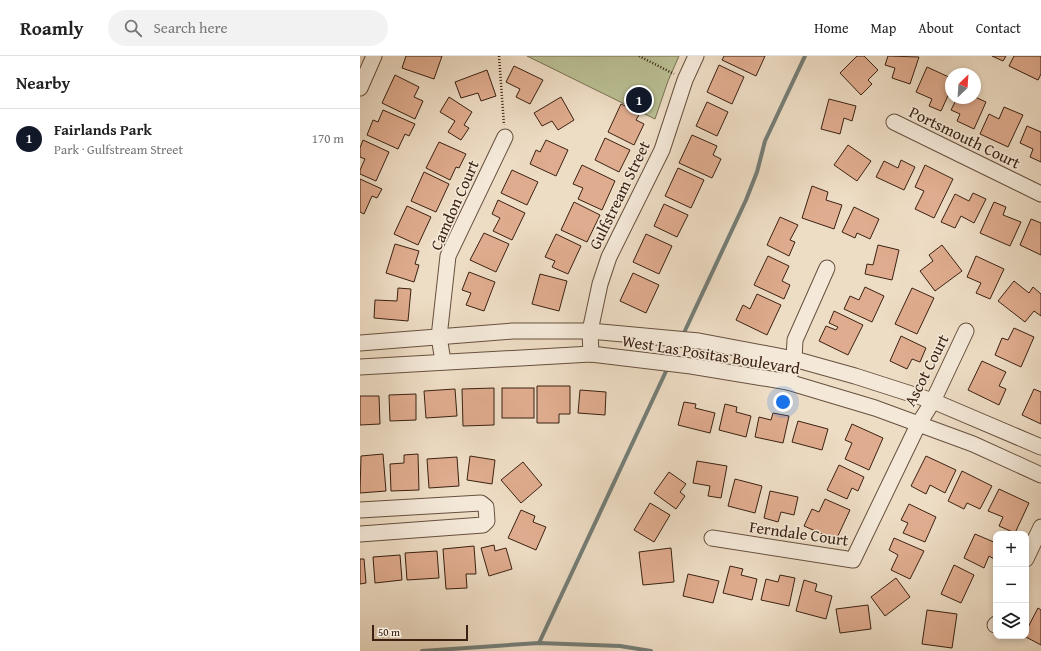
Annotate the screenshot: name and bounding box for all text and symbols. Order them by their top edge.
search box [108,10,388,46]
text: Roamly [20,14,84,42]
icon: search [122,17,144,39]
text: Search here [154,17,228,38]
text: Home [814,18,849,38]
text: Map [871,18,896,38]
text: About [918,18,954,38]
text: Contact [976,18,1021,38]
north arrow [945,68,981,104]
text: Nearby [16,70,70,95]
pin: 1 [626,85,652,115]
street label: Portsmouth Court [905,100,1025,174]
text: Fairlands Park [54,119,152,140]
text: 1 [26,129,32,148]
text: 170 m [312,129,344,148]
street label: Gulfstream Street [582,136,656,253]
text: Park · Gulfstream Street [54,140,183,159]
street label: Camdon Court [423,156,485,254]
street label: West Las Positas Boulevard [620,328,802,380]
street label: Ascot Court [898,329,955,410]
your location [773,392,793,412]
street label: Ferndale Court [748,514,850,552]
map controls [993,531,1029,639]
button: + [993,531,1029,567]
button: − [993,567,1029,603]
button: layers [993,603,1029,639]
scale bar [372,623,468,642]
text: 50 m [378,624,400,640]

